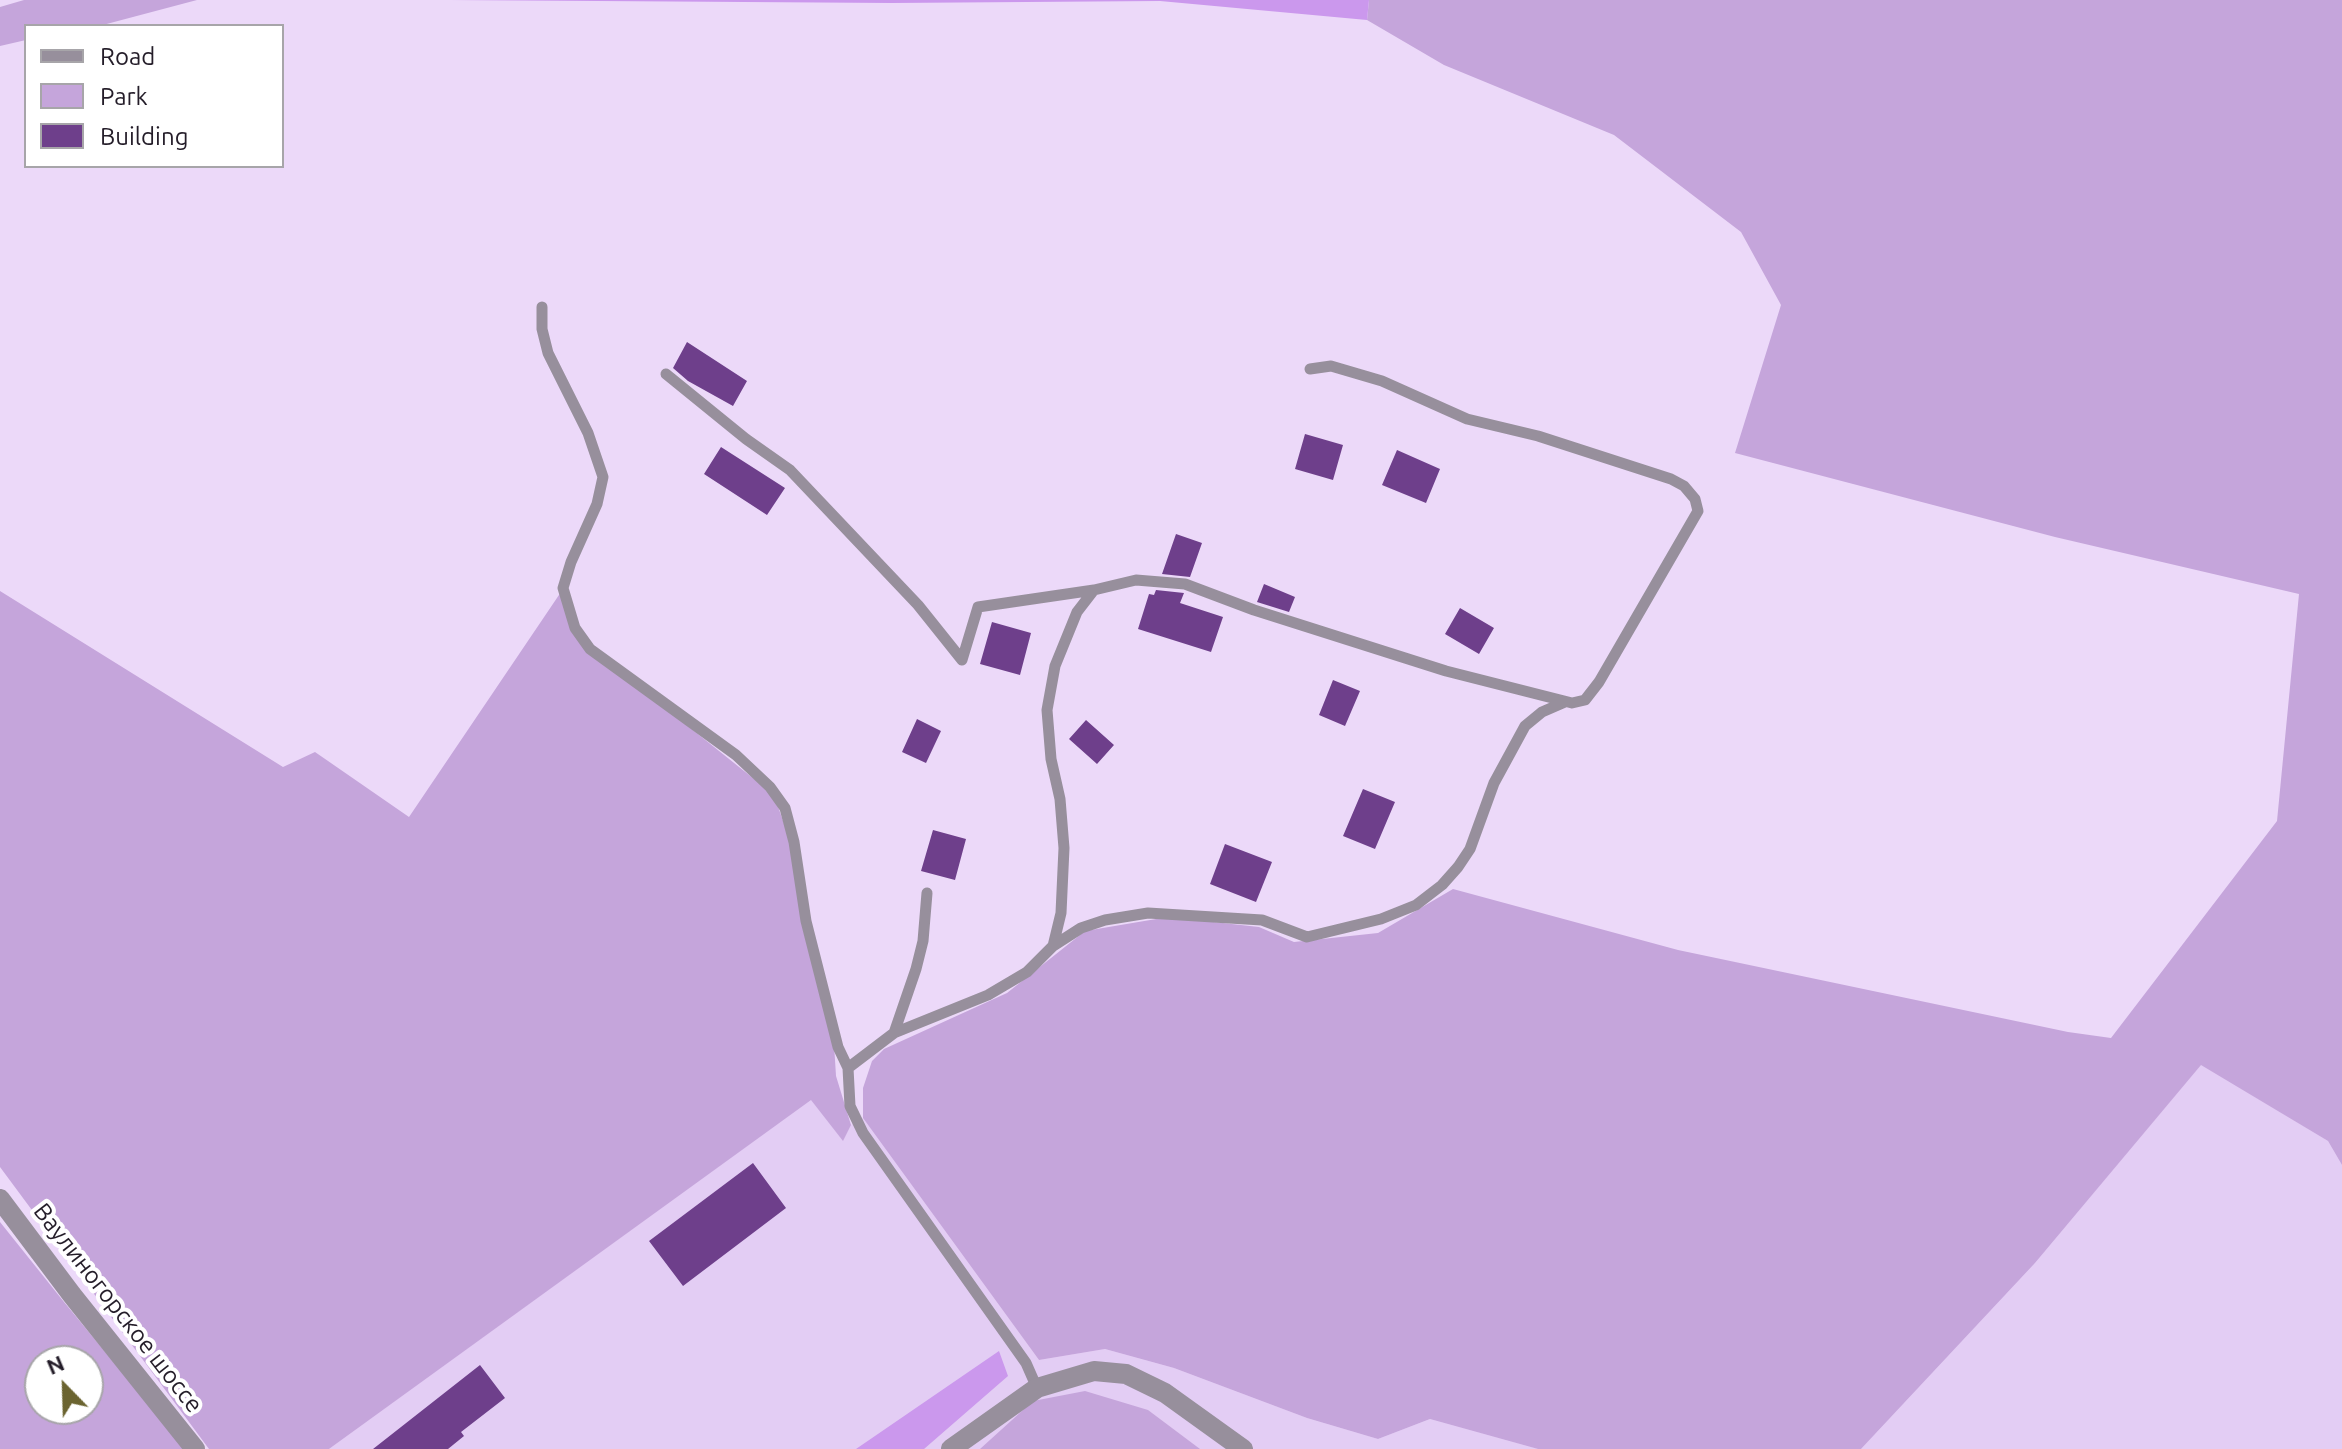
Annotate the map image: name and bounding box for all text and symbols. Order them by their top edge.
legend [24,24,284,168]
text: Road [100,43,155,70]
text: Park [100,83,148,110]
text: Building [100,123,188,150]
street label: Ваулиногорское шоссе [27,1198,209,1418]
north arrow [24,1345,104,1425]
text: N [43,1350,68,1379]

